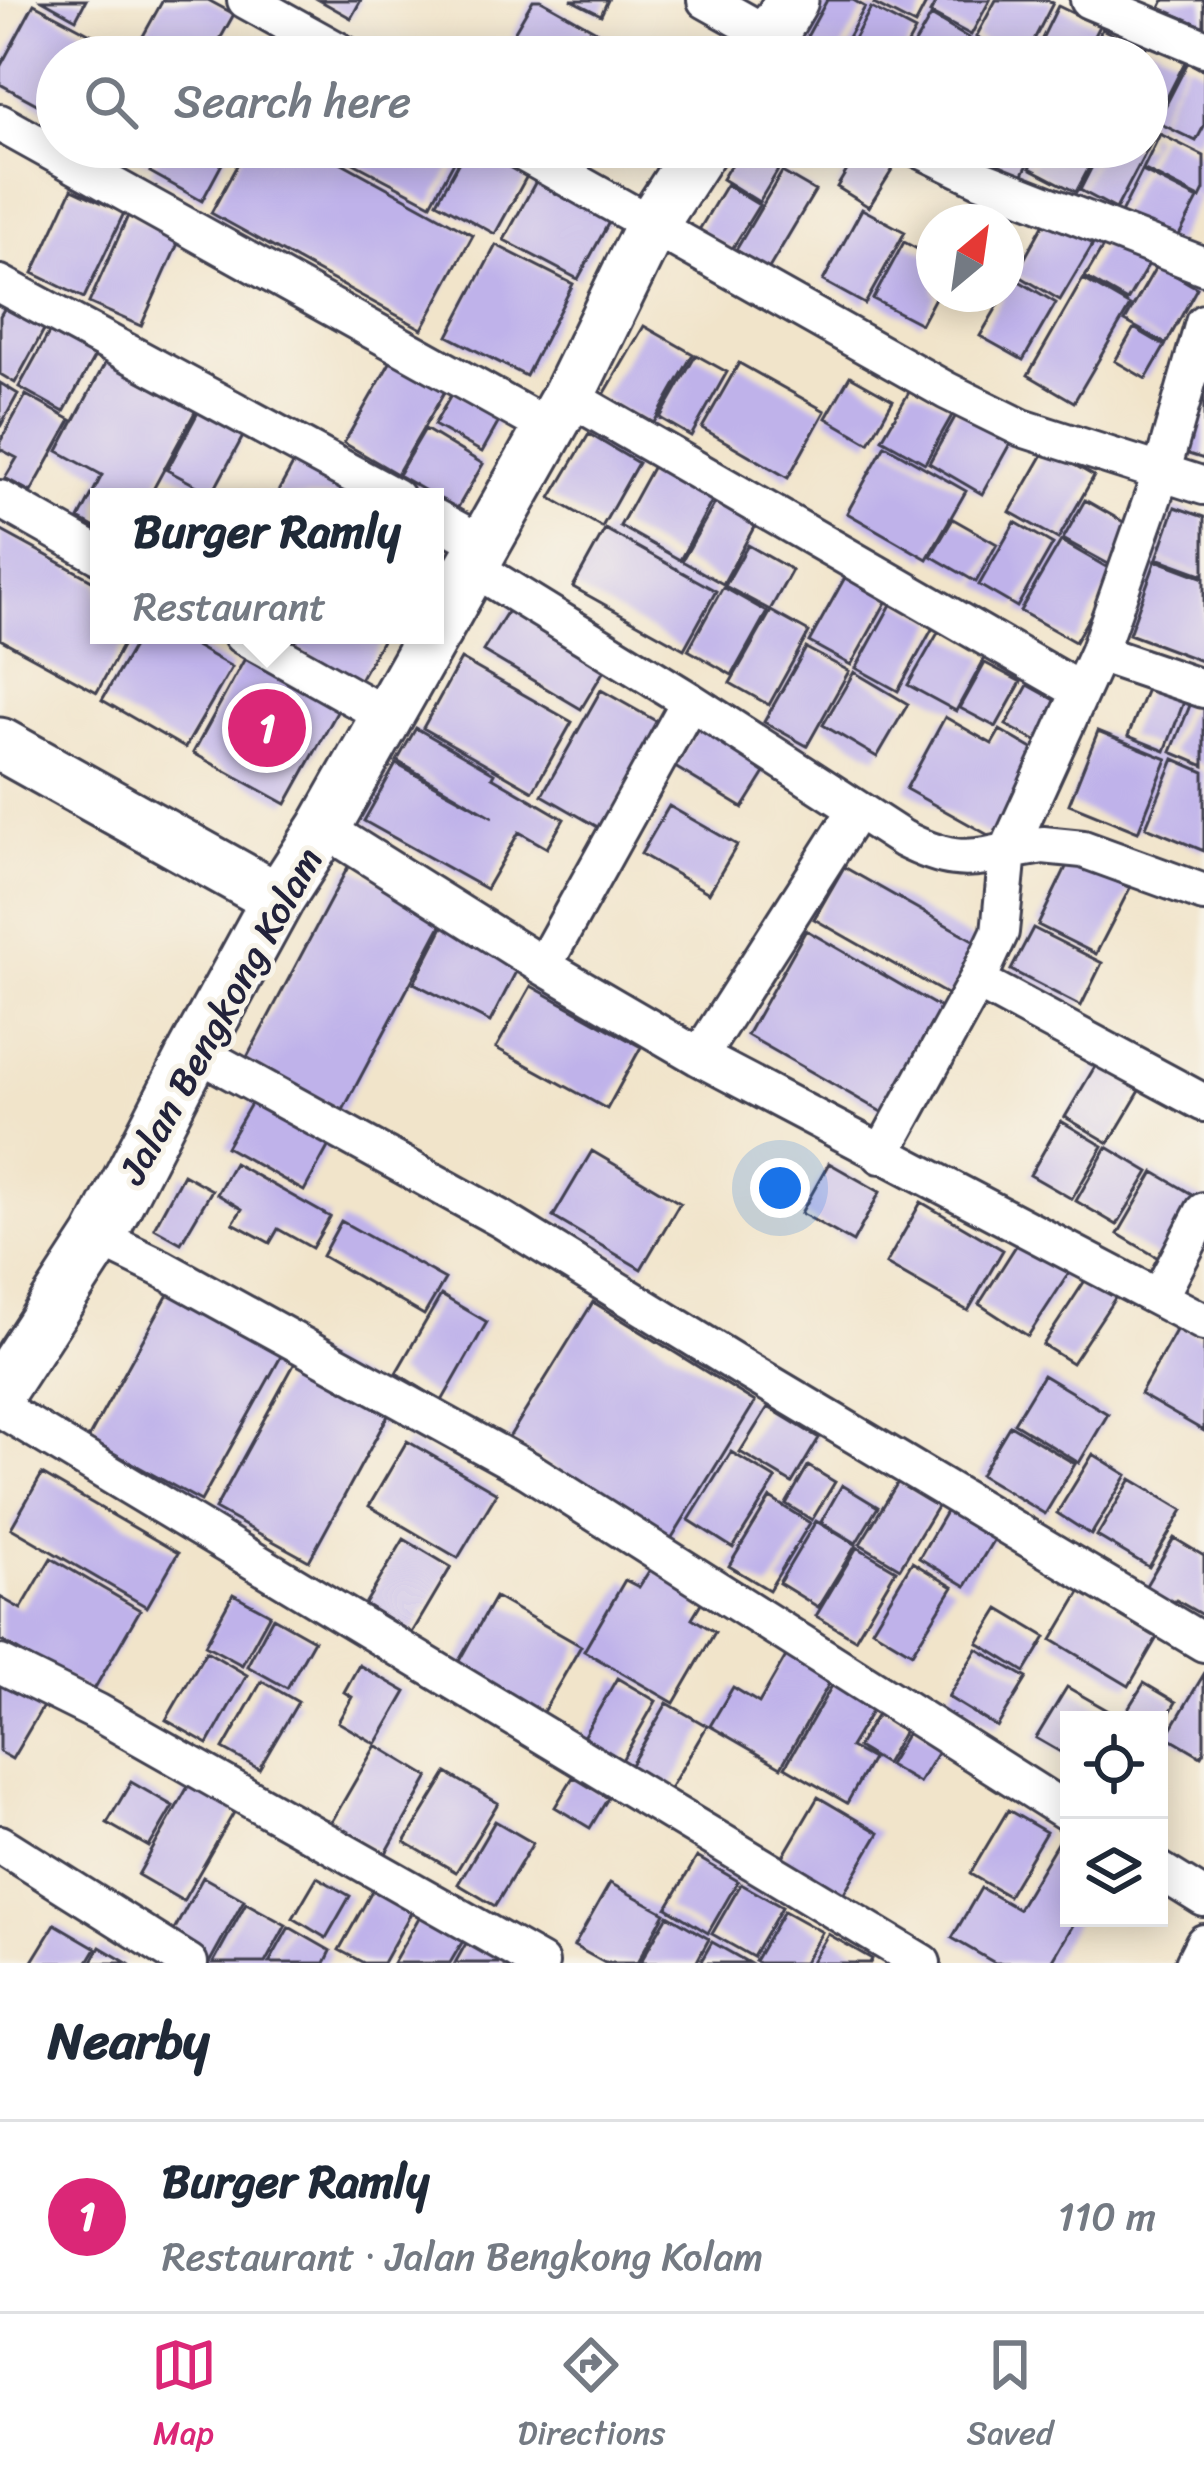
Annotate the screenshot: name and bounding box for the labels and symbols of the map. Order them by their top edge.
north arrow [916,204,1024,312]
pin: 1 [228,683,306,773]
street label: Jalan Bengkong Kolam [97,833,342,1199]
your location [750,1158,810,1218]

